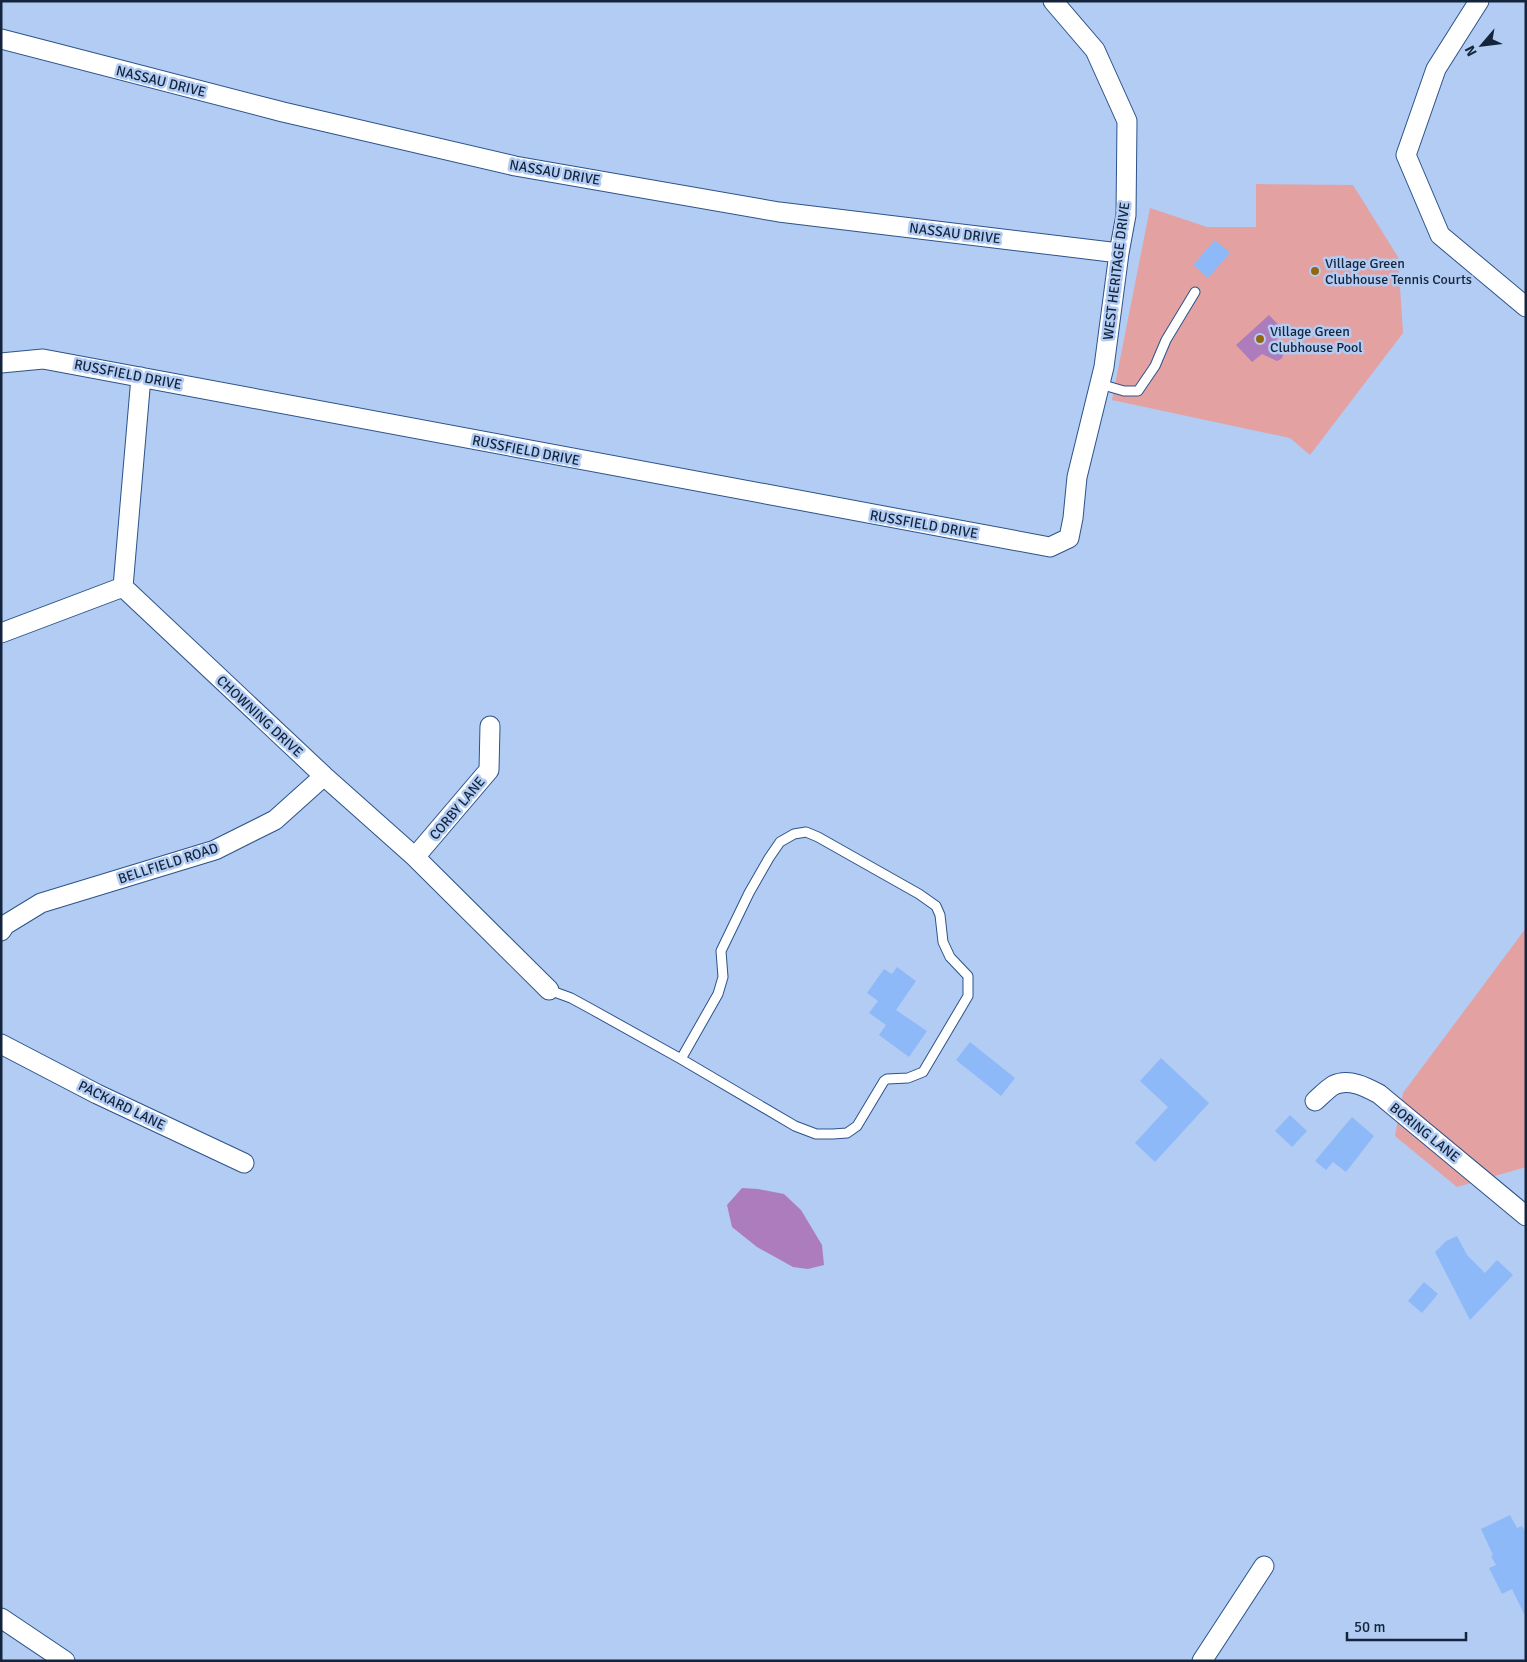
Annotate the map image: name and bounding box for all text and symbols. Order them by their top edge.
north arrow [1457,20,1507,70]
text: N [1461,43,1481,59]
street label: NASSAU DRIVE [114,62,208,101]
street label: NASSAU DRIVE [508,156,602,189]
street label: WEST HERITAGE DRIVE [1100,201,1133,341]
street label: NASSAU DRIVE [908,219,1002,248]
place label: Village Green Clubhouse Tennis Courts [1325,255,1472,288]
marker: Village Green Clubhouse Tennis Courts [1309,265,1321,277]
place label: Village Green Clubhouse Pool [1270,323,1362,356]
marker: Village Green Clubhouse Pool [1254,333,1266,345]
street label: RUSSFIELD DRIVE [73,356,183,393]
street label: RUSSFIELD DRIVE [471,432,581,469]
street label: RUSSFIELD DRIVE [869,507,979,542]
street label: CHOWNING DRIVE [213,672,306,761]
street label: CORBY LANE [426,773,489,843]
street label: BELLFIELD ROAD [116,839,220,888]
street label: PACKARD LANE [76,1077,168,1134]
street label: BORING LANE [1386,1099,1463,1166]
scale bar [1347,1610,1466,1642]
text: 50 m [1354,1618,1385,1636]

